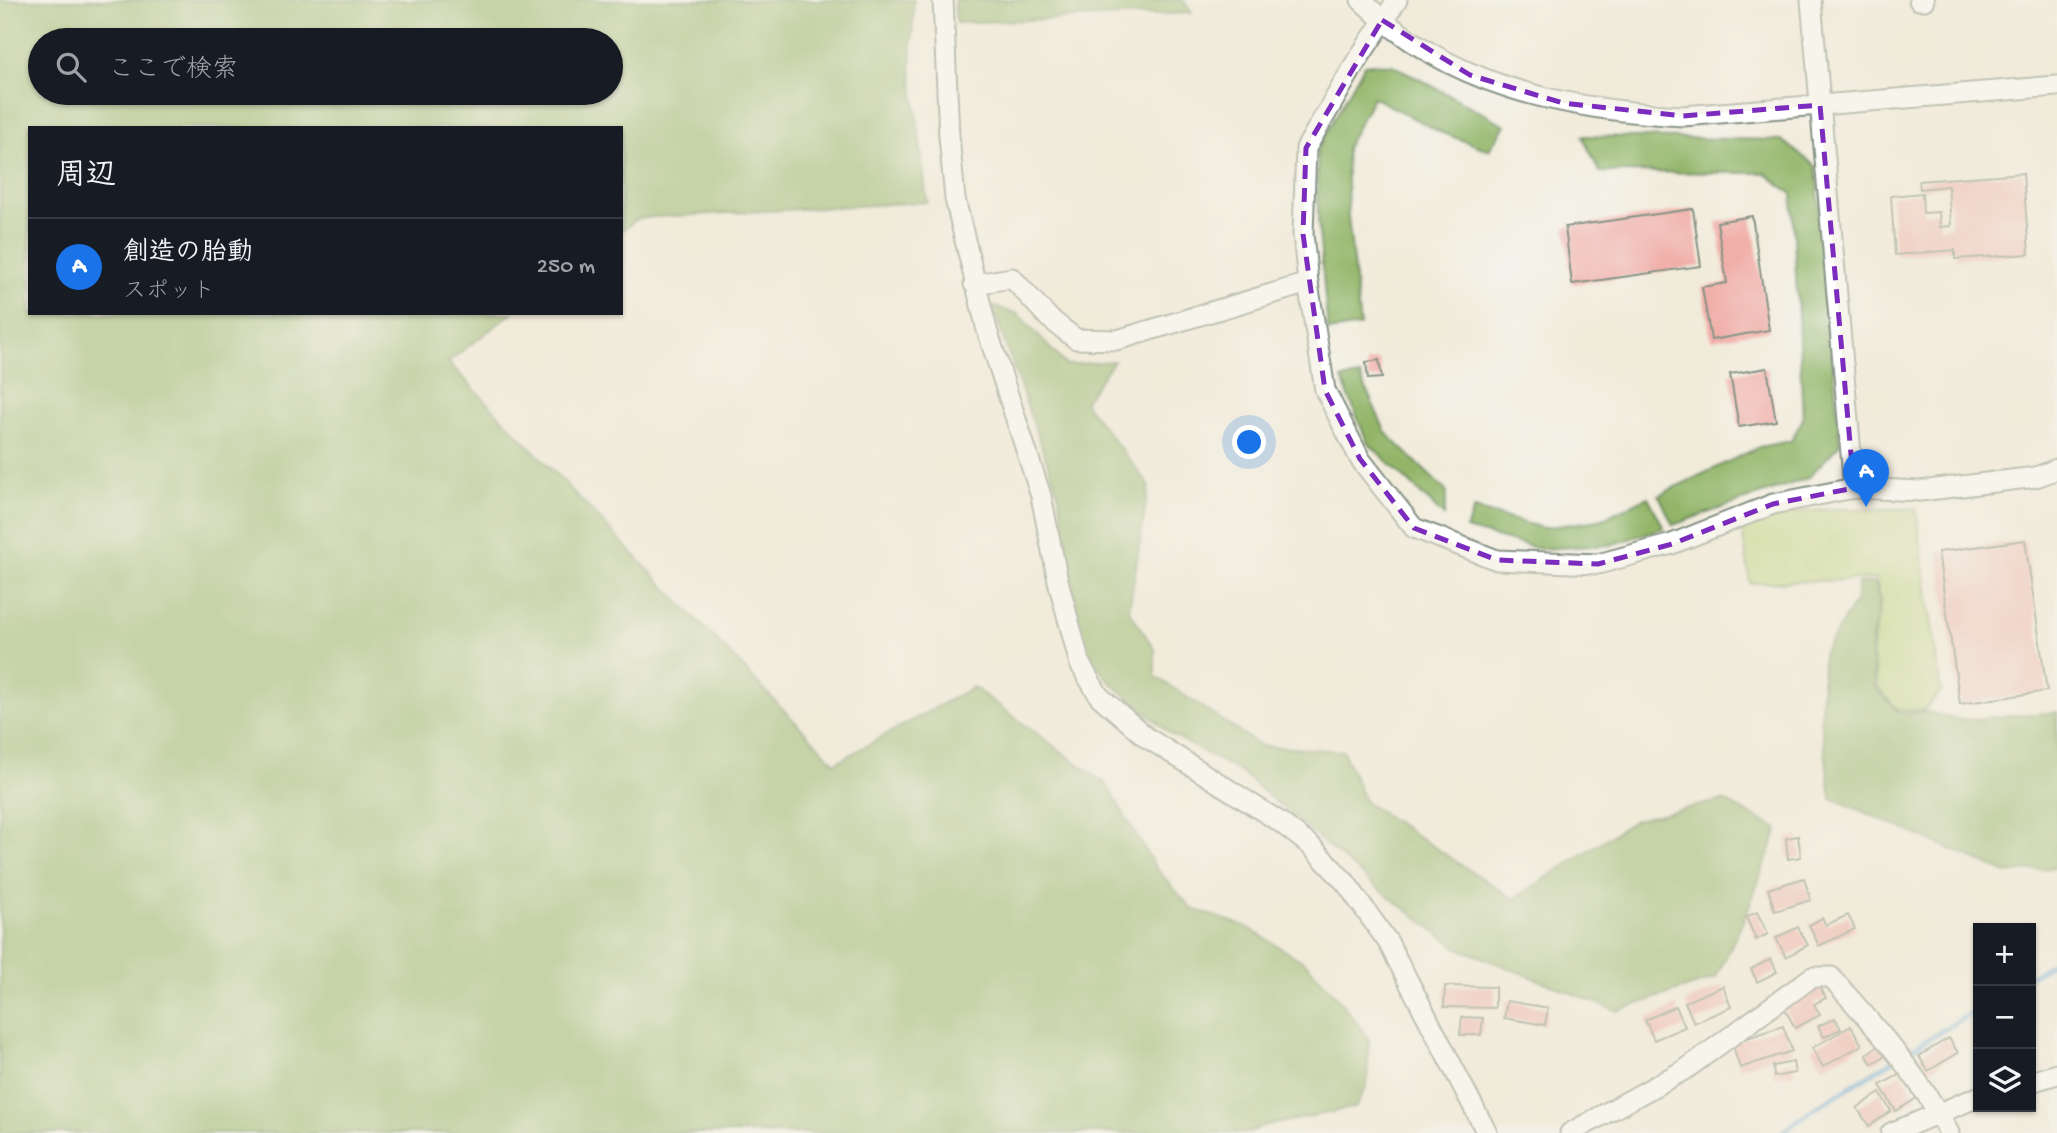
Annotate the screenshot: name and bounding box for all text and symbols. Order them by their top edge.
search box [28,28,623,105]
icon: search [52,48,90,86]
text: ここで検索 [108,56,238,87]
text: 周辺 [56,160,116,195]
text: 創造の胎動 [123,239,253,270]
text: A [72,254,86,281]
text: 250 m [537,254,595,281]
text: スポット [123,279,215,306]
your location [1232,425,1266,459]
pin: A [1843,449,1889,507]
map controls [1973,923,2036,1112]
button: + [1973,923,2036,986]
button: − [1973,986,2036,1049]
button: layers [1973,1049,2036,1112]

